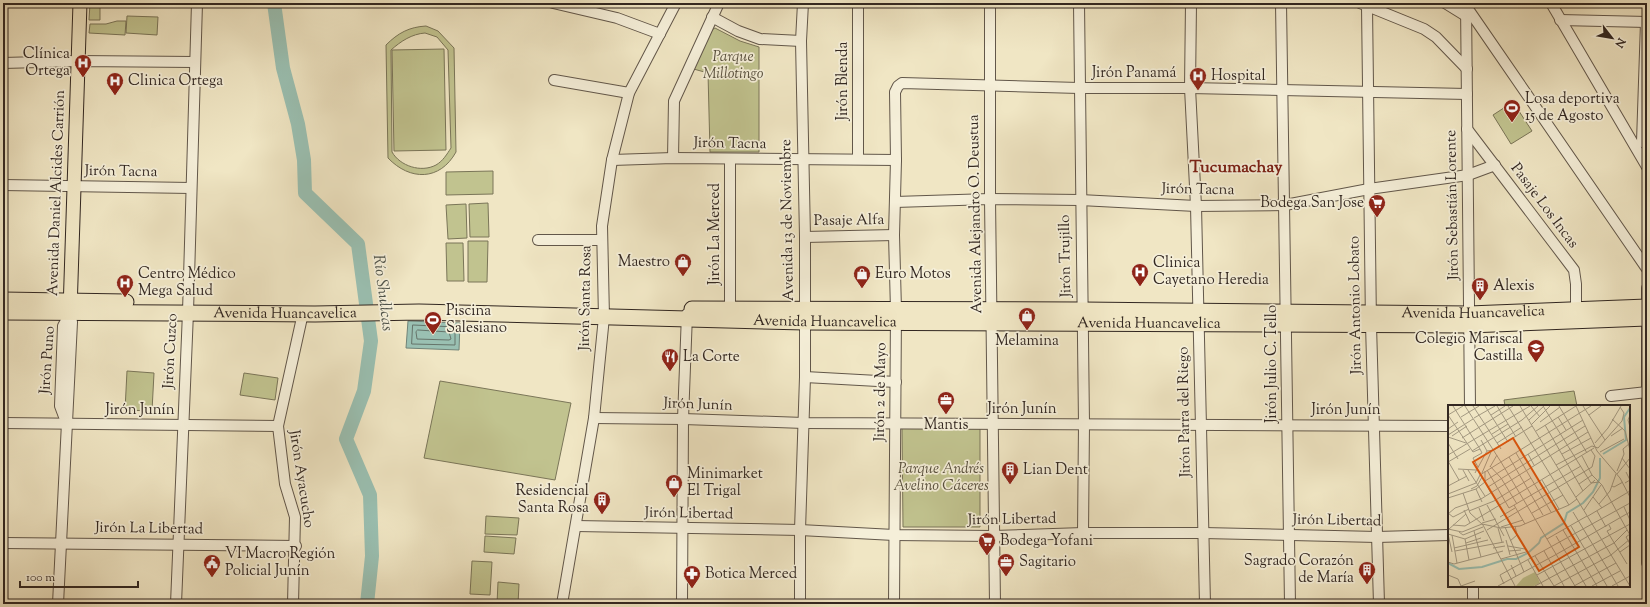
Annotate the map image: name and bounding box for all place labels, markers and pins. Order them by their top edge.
place label: Clínica Ortega [23,44,70,82]
hospital icon: Clínica Ortega [73,53,93,78]
hospital icon: Hospital [1188,66,1208,91]
place label: Hospital [1211,66,1266,87]
hospital icon: Clinica Ortega [105,71,125,96]
place label: Clinica Ortega [128,71,223,92]
place label: Losa deportiva 15 de Agosto [1525,89,1620,127]
sports icon: Losa deportiva 15 de Agosto [1502,98,1522,123]
place label: Bodega San Jose [1260,193,1364,214]
supermarket icon: Bodega San Jose [1367,193,1387,218]
place label: Maestro [618,252,670,273]
shop icon: Maestro [673,252,693,277]
place label: Clinica Cayetano Heredia [1153,253,1269,291]
hospital icon: Clinica Cayetano Heredia [1130,262,1150,287]
place label: Centro Médico Mega Salud [138,264,236,302]
shop icon: Euro Motos [852,264,872,289]
place label: Euro Motos [875,264,951,285]
hospital icon: Centro Médico Mega Salud [115,273,135,298]
building icon: Alexis [1470,276,1490,301]
place label: Alexis [1493,276,1535,297]
place label: Piscina Salesiano [446,301,507,339]
shop icon: Melamina [1017,306,1037,331]
sports icon: Piscina Salesiano [423,310,443,335]
place label: Colegio Mariscal Castilla [1415,329,1523,367]
place label: Melamina [995,331,1059,352]
school or university icon: Colegio Mariscal Castilla [1526,338,1546,363]
restaurant icon: La Corte [660,347,680,372]
place label: La Corte [683,347,740,368]
office icon: Mantis [936,390,956,415]
place label: Mantis [924,415,968,436]
building icon: Lian Dent [1000,460,1020,485]
place label: Lian Dent [1023,460,1088,481]
place label: Minimarket El Trigal [687,464,763,502]
shop icon: Minimarket El Trigal [664,473,684,498]
place label: Residencial Santa Rosa [515,481,589,519]
building icon: Residencial Santa Rosa [592,490,612,515]
supermarket icon: Bodega Yofani [977,531,997,556]
place label: Bodega Yofani [1000,531,1093,552]
place label: VI Macro Región Policial Junín [225,544,336,582]
place label: Sagrado Corazón de María [1244,551,1354,589]
office icon: Sagitario [996,552,1016,577]
place label: Sagitario [1019,552,1076,573]
public building icon: VI Macro Región Policial Junín [202,553,222,578]
building icon: Sagrado Corazón de María [1357,560,1377,585]
pharmacy icon: Botica Merced [682,564,702,589]
place label: Botica Merced [705,564,798,585]

